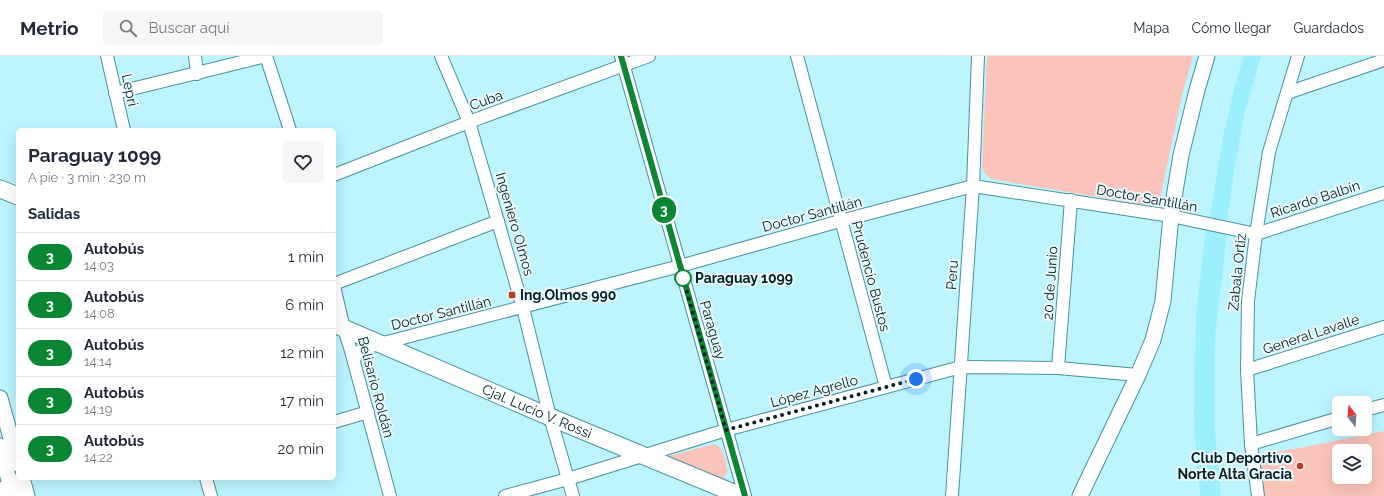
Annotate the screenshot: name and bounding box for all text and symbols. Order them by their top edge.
search box [103,10,383,46]
text: Metrio [20,17,79,39]
icon: search [117,17,139,39]
text: Buscar aquí [149,19,229,37]
text: Mapa [1133,20,1169,36]
text: Cómo llegar [1191,20,1271,36]
text: Guardados [1293,20,1364,36]
street label: Lepri [119,72,141,108]
street label: Cuba [467,87,505,113]
button: heart [282,141,324,183]
text: Paraguay 1099 [28,144,161,166]
text: A pie · 3 min · 230 m [28,170,146,185]
street label: Ingeniero Olmos [493,170,537,278]
street label: Ricardo Balbín [1268,177,1362,221]
street label: Doctor Santillán [1095,181,1199,215]
street label: Doctor Santillán [760,193,864,235]
line badge: 3 [651,197,677,223]
text: 3 [660,202,668,218]
text: Salidas [28,205,80,223]
street label: Prudencio Bustos [849,219,894,333]
street label: Zabala Ortiz [1225,232,1249,311]
text: Autobús [84,240,144,258]
street label: 20 de Junio [1039,245,1061,321]
text: 1 min [288,248,324,266]
text: 3 [46,249,54,265]
text: 14:03 [84,258,114,273]
street label: Peru [943,259,961,291]
marker: Paraguay 1099 [674,269,692,287]
place label: Paraguay 1099 [695,270,793,286]
place label: Ing.Olmos 990 [520,287,616,303]
text: Autobús [84,288,144,306]
marker: Ing.Olmos 990 [507,290,517,300]
street label: Doctor Santillán [389,293,493,333]
text: 6 min [285,296,324,314]
text: 3 [46,297,54,313]
street label: Paraguay [697,299,729,362]
text: 14:08 [84,306,115,321]
street label: General Lavalle [1261,311,1361,357]
street label: Belisario Roldán [355,335,397,439]
text: Autobús [84,336,144,354]
text: 12 min [280,344,324,362]
text: 3 [46,345,54,361]
text: 14:14 [84,354,112,369]
your location [906,369,926,389]
street label: López Agrello [769,372,859,410]
street label: Cjal. Lucio V. Rossi [480,381,594,441]
text: Autobús [84,384,144,402]
text: 17 min [280,392,324,410]
text: 3 [46,393,54,409]
north arrow [1332,396,1372,436]
map controls [1332,396,1372,484]
text: 14:19 [84,402,112,417]
text: Autobús [84,432,144,450]
text: 20 min [277,440,324,458]
text: 3 [46,441,54,457]
button: layers [1332,444,1372,484]
text: 14:22 [84,450,113,465]
place label: Club Deportivo Norte Alta Gracia [1177,450,1293,482]
marker: Club Deportivo Norte Alta Gracia [1295,461,1305,471]

